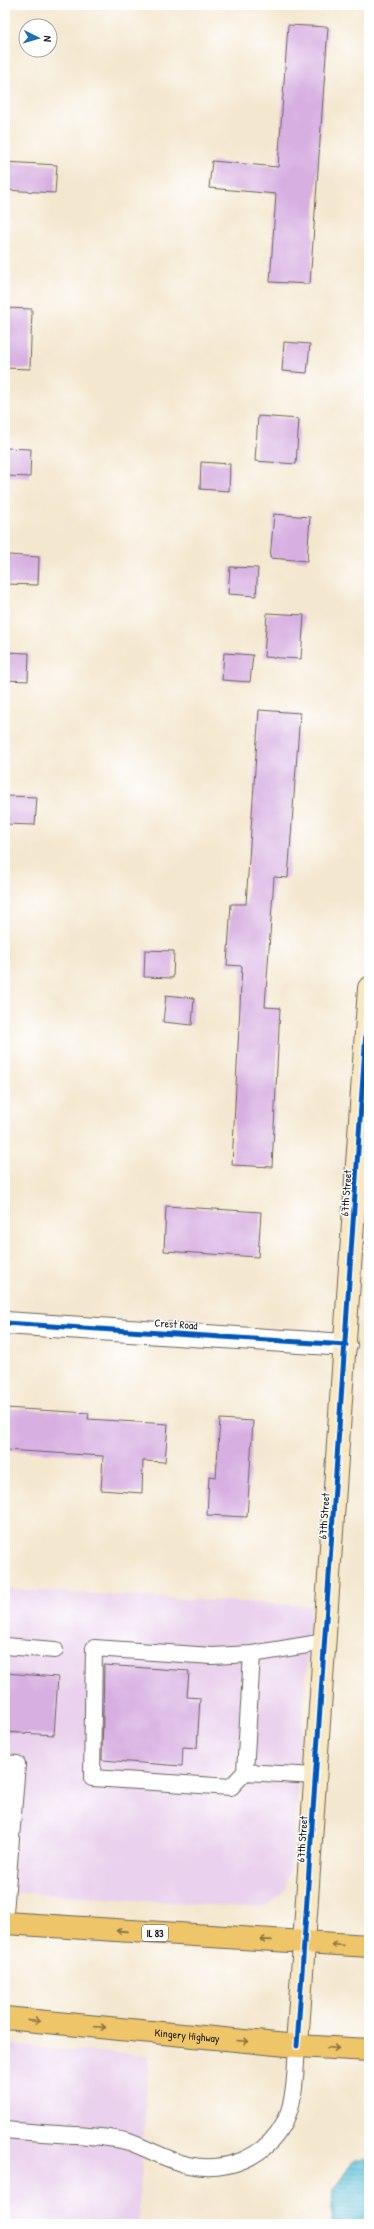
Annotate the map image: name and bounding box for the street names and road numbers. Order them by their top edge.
street label: 67th Street [337,1169,355,1217]
street label: Crest Road [154,1316,199,1333]
street label: 67th Street [315,1492,333,1540]
street label: 67th Street [293,1815,311,1863]
road number: IL 83 [142,1925,168,1941]
street label: Kingery Highway [154,2025,221,2046]

